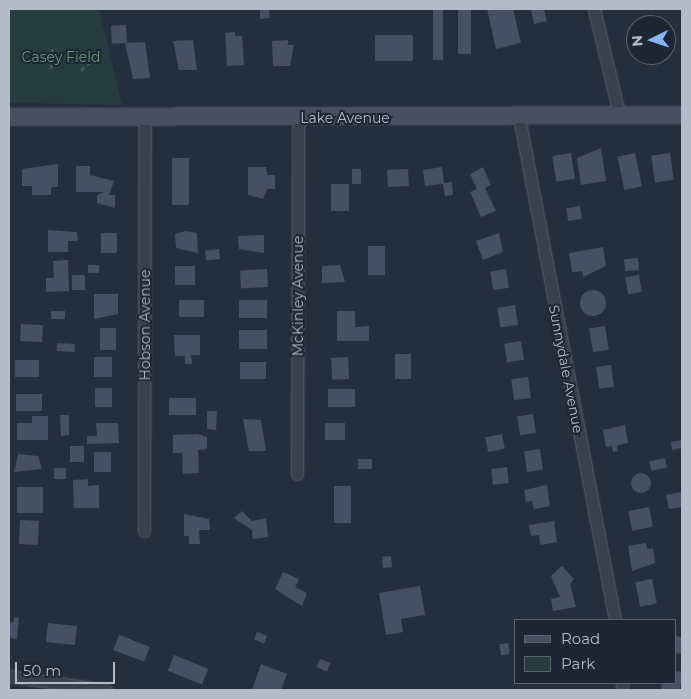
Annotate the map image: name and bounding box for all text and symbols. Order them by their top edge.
north arrow [626,15,676,65]
text: N [628,35,646,47]
park label: Casey Field [22,49,100,65]
street label: Lake Avenue [300,110,390,126]
street label: McKinley Avenue [290,236,306,356]
street label: Hobson Avenue [137,269,153,381]
street label: Sunnydale Avenue [545,303,587,435]
legend [514,619,676,684]
text: Road [561,629,600,648]
scale bar [18,652,118,684]
text: Park [561,654,595,673]
text: 50 m [23,661,61,680]

